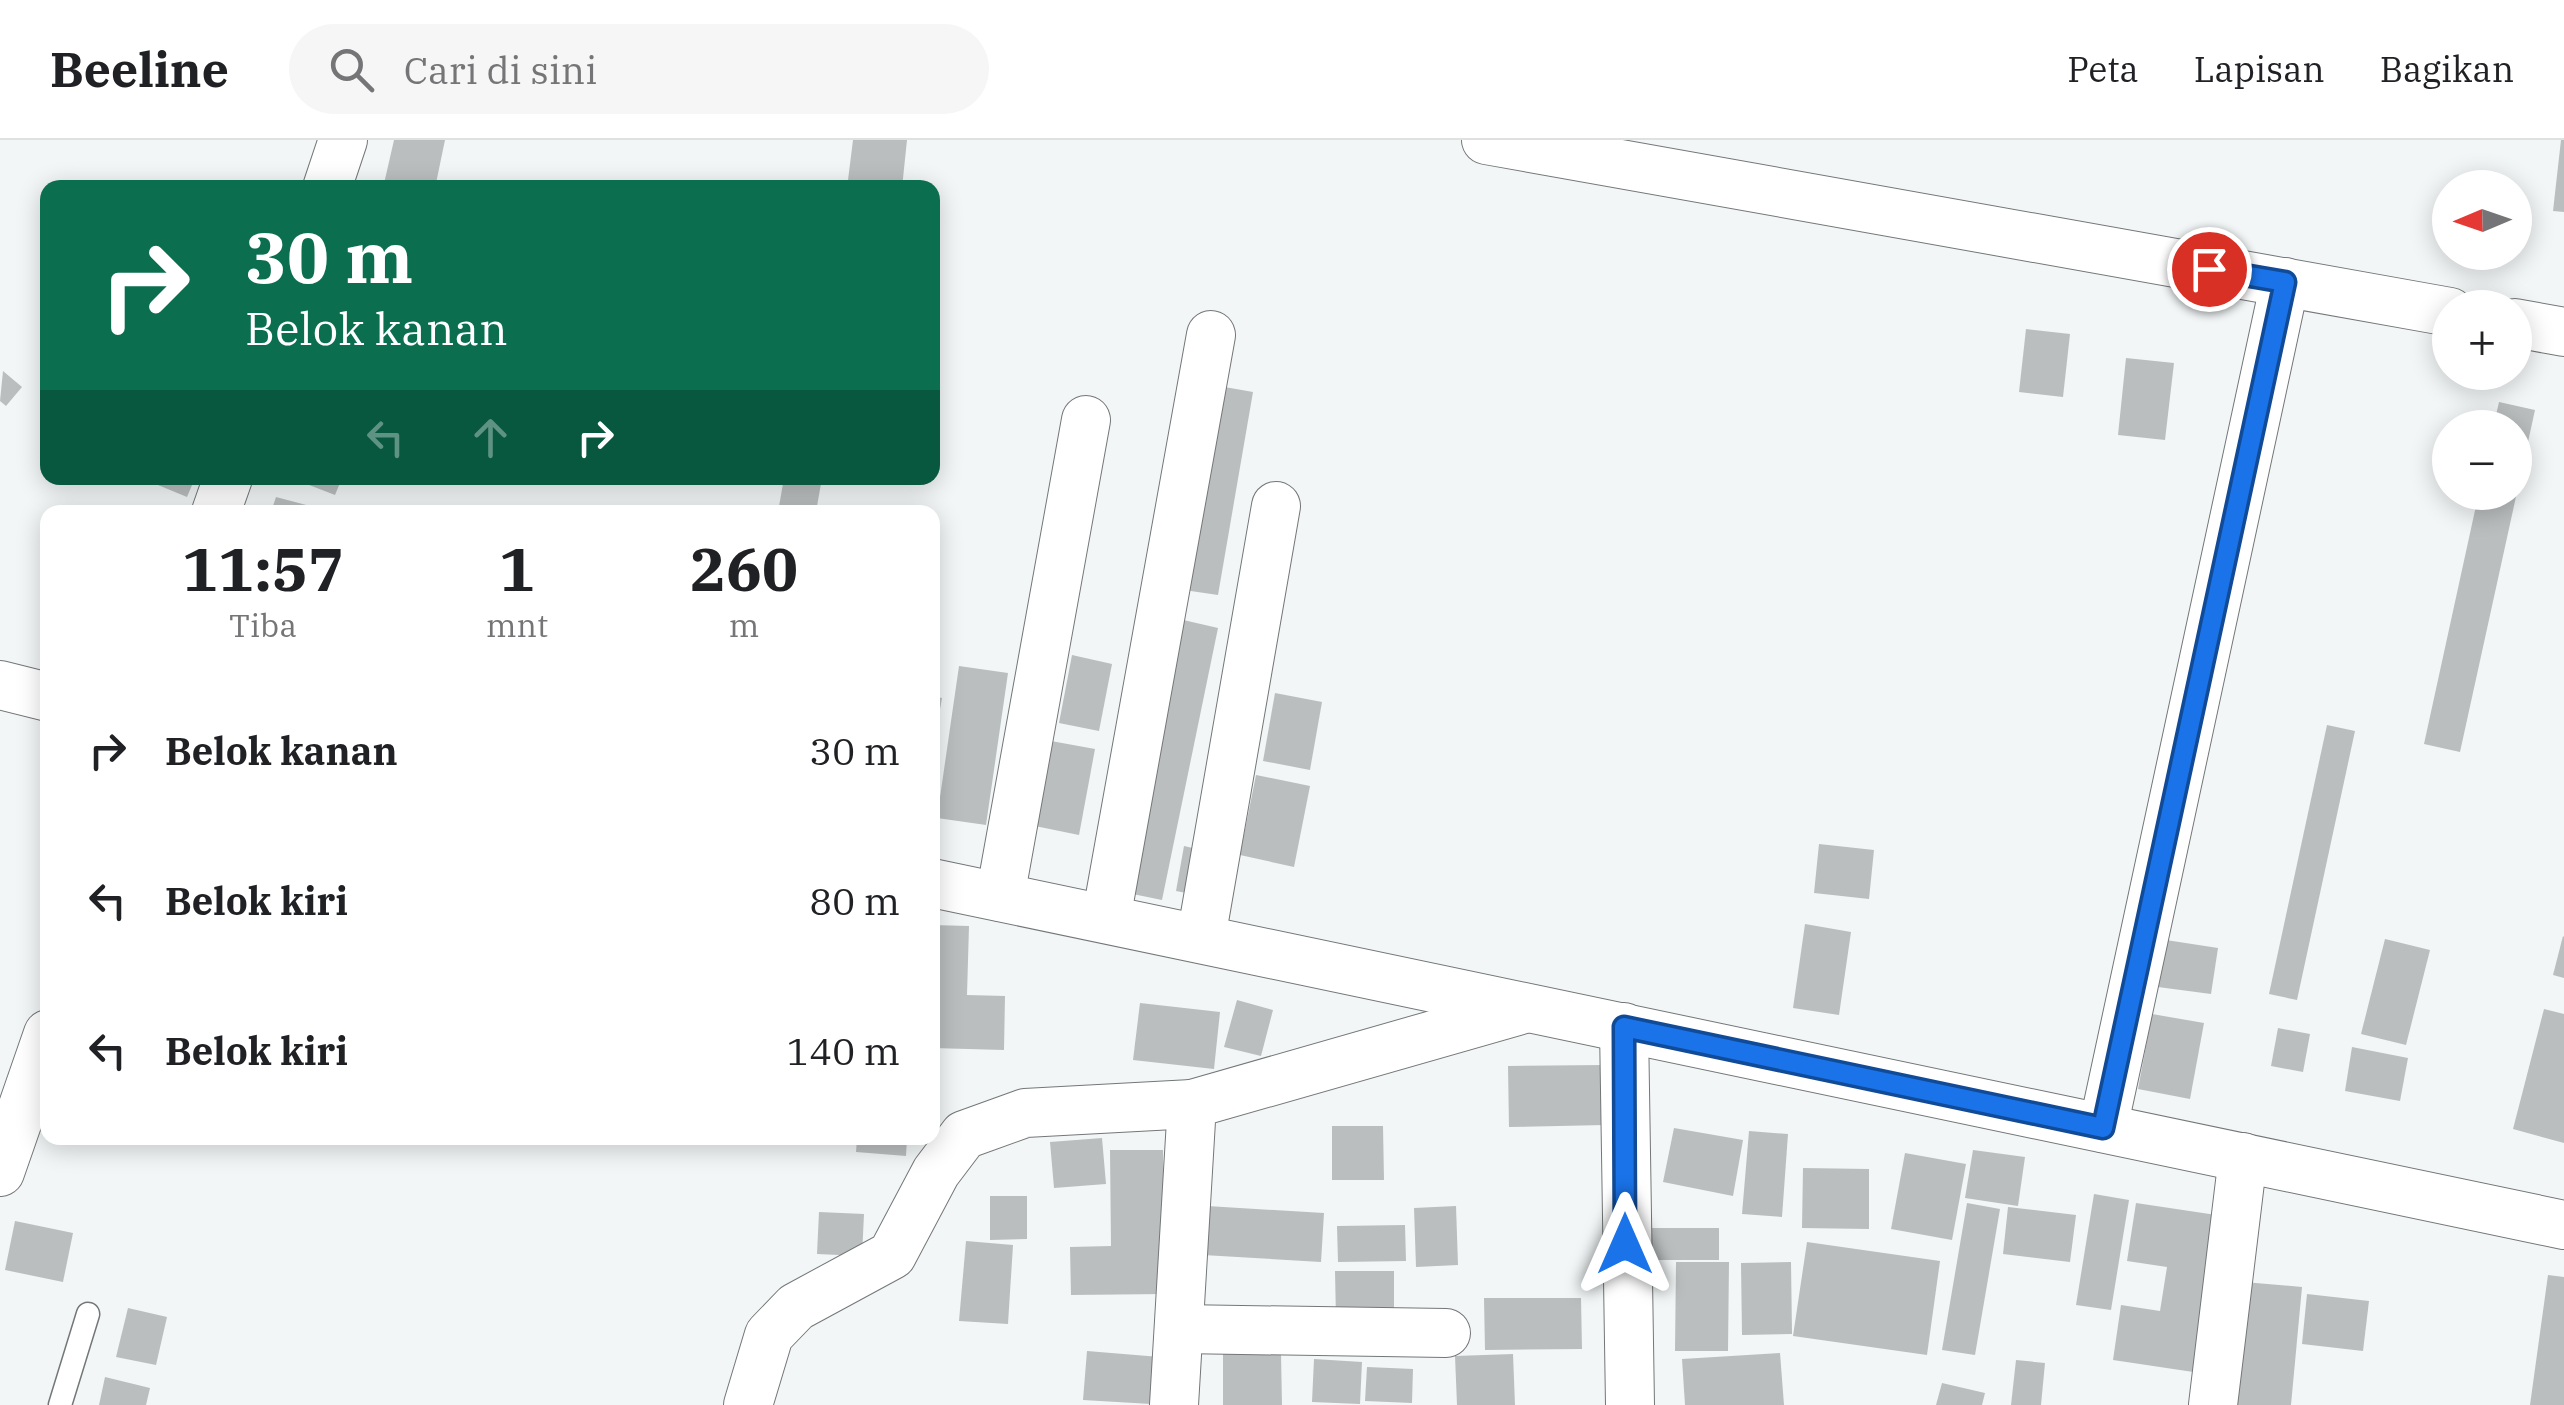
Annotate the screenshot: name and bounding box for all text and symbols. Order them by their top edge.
search box [289,24,989,114]
text: Beeline [50,38,229,100]
icon: search [324,42,379,97]
text: Cari di sini [404,45,597,94]
text: Peta [2067,46,2139,92]
text: Lapisan [2194,46,2325,92]
text: Bagikan [2380,46,2514,92]
north arrow [2432,170,2532,270]
map controls [2432,170,2532,510]
text: 30 m [245,211,413,302]
icon: right [80,220,210,350]
pin [2167,227,2252,312]
icon: arrive [2182,242,2237,297]
button: + [2432,290,2532,390]
text: Belok kanan [245,299,508,357]
icon: left [358,410,413,465]
icon: ahead [463,410,518,465]
icon: right [568,410,623,465]
button: − [2432,410,2532,510]
text: 11:57 [182,529,344,608]
text: 1 [499,529,535,608]
text: 260 [690,529,798,608]
text: Tiba [229,604,297,646]
text: mnt [486,604,548,646]
text: m [729,604,759,646]
icon: right [80,723,135,778]
text: Belok kanan [165,726,398,775]
text: 30 m [809,726,900,775]
icon: left [80,873,135,928]
text: Belok kiri [165,876,348,925]
text: 80 m [809,876,900,925]
icon: left [80,1023,135,1078]
text: Belok kiri [165,1026,348,1075]
text: 140 m [787,1026,900,1075]
position arrow [1573,1192,1677,1296]

